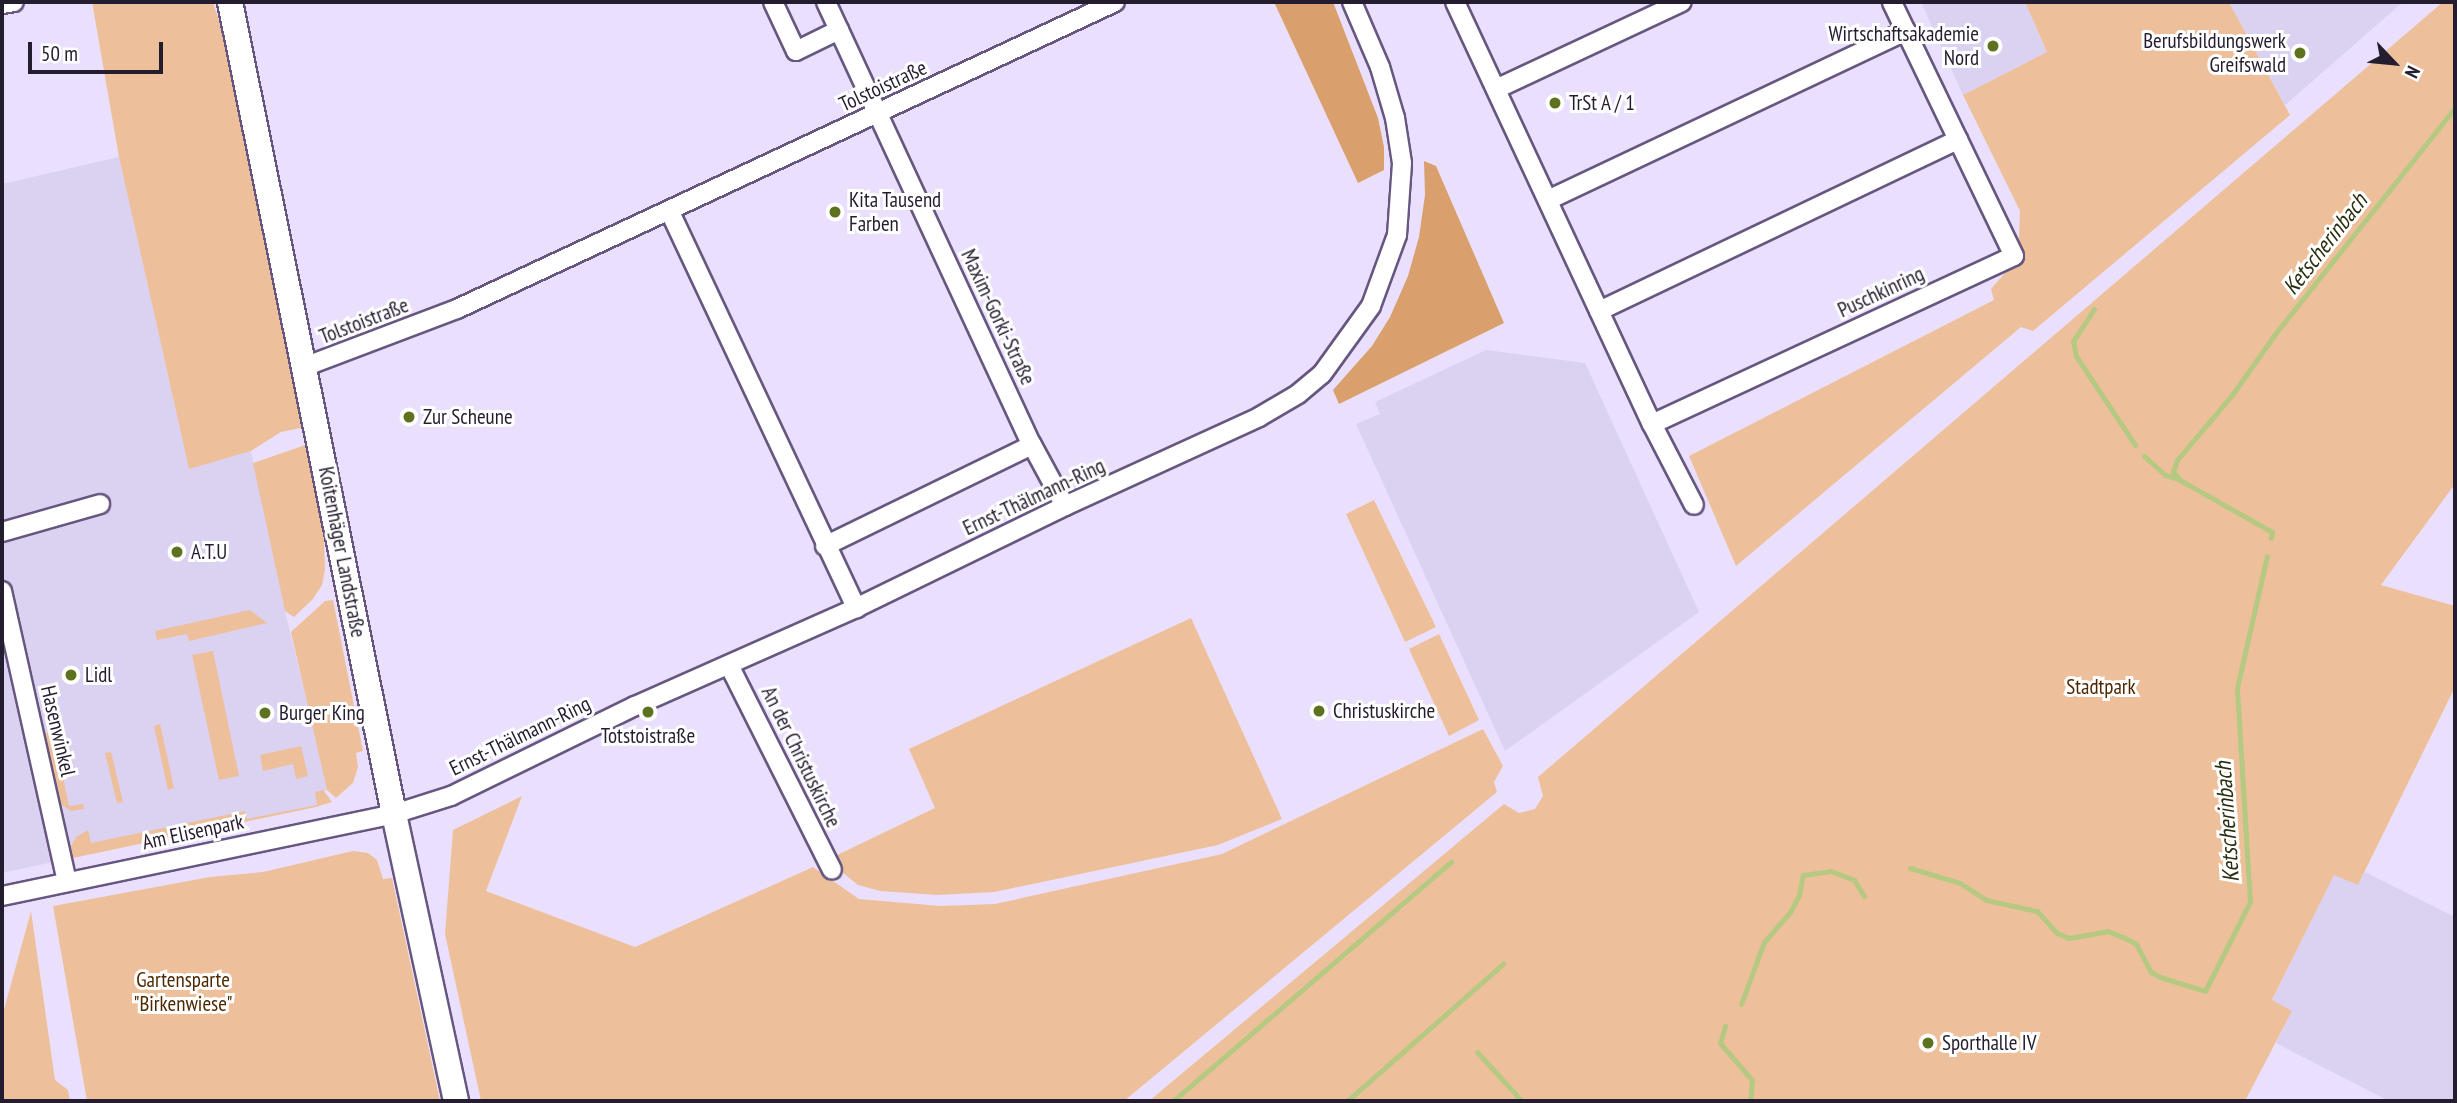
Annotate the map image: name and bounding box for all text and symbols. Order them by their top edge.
place label: Wirtschaftsakademie Nord [1828,21,1979,71]
scale bar [32,28,166,72]
place label: Berufsbildungswerk Greifswald [2143,28,2286,78]
north arrow [2359,28,2429,98]
marker: Wirtschaftsakademie Nord [1985,38,2001,54]
text: 50 m [41,40,78,67]
marker: Berufsbildungswerk Greifswald [2292,45,2308,61]
street label: Tolstoistraße [835,55,931,117]
text: N [2400,62,2426,82]
place label: TrSt A / 1 [1569,90,1636,116]
marker: TrSt A / 1 [1547,95,1563,111]
place label: Kita Tausend Farben [849,187,942,237]
water label: Ketscherinbach [2277,188,2373,300]
marker: Kita Tausend Farben [827,204,843,220]
street label: Maxim-Gorki-Straße [956,245,1040,389]
street label: Puschkinring [1834,261,1928,323]
street label: Tolstoistraße [316,292,412,350]
place label: Zur Scheune [423,404,513,430]
marker: Zur Scheune [401,409,417,425]
street label: Ernst-Thälmann-Ring [959,453,1109,541]
street label: Koitenhäger Landstraße [313,465,371,639]
place label: A.T.U [191,539,227,565]
marker: A.T.U [169,544,185,560]
place label: Lidl [85,662,112,688]
marker: Lidl [63,667,79,683]
park label: Stadtpark [2066,674,2136,700]
street label: An der Christuskirche [756,682,846,832]
street label: Hasenwinkel [35,683,81,779]
street label: Ernst-Thälmann-Ring [445,691,595,781]
place label: Christuskirche [1333,698,1435,724]
place label: Burger King [279,700,365,726]
marker: Christuskirche [1311,703,1327,719]
marker: Totstoistraße [640,704,656,720]
marker: Burger King [257,705,273,721]
place label: Totstoistraße [601,723,695,749]
water label: Ketscherinbach [2209,761,2245,883]
street label: Am Elisenpark [140,809,246,855]
park label: Gartensparte "Birkenwiese" [133,967,233,1017]
place label: Sporthalle IV [1942,1030,2036,1056]
marker: Sporthalle IV [1920,1035,1936,1051]

